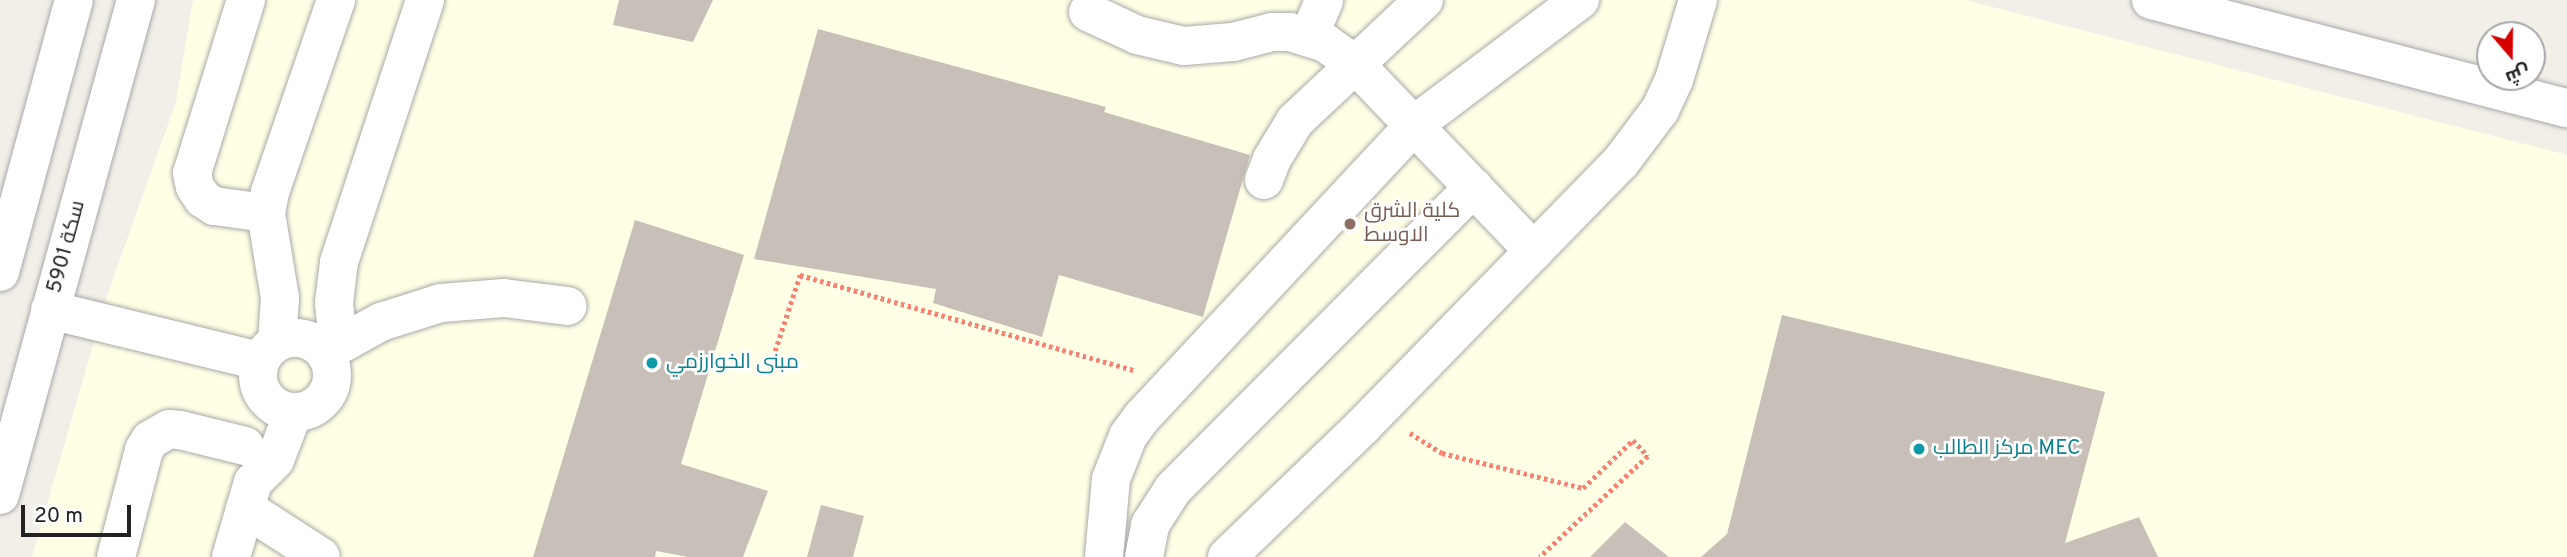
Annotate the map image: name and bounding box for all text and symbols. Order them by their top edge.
north arrow [2476,21,2546,91]
text: ش [2502,58,2533,89]
street label: سكة 5901 [43,198,91,296]
place label: كلية الشرق الاوسط [1364,199,1460,249]
marker: كلية الشرق الاوسط [1342,216,1358,232]
place label: مبنى الخوارزمي [666,350,799,376]
marker: مبنى الخوارزمي [644,355,660,371]
place label: مركز الطالب MEC [1933,436,2081,462]
marker: مركز الطالب MEC [1911,441,1927,457]
scale bar [24,490,135,534]
text: 20 m [34,503,83,530]

